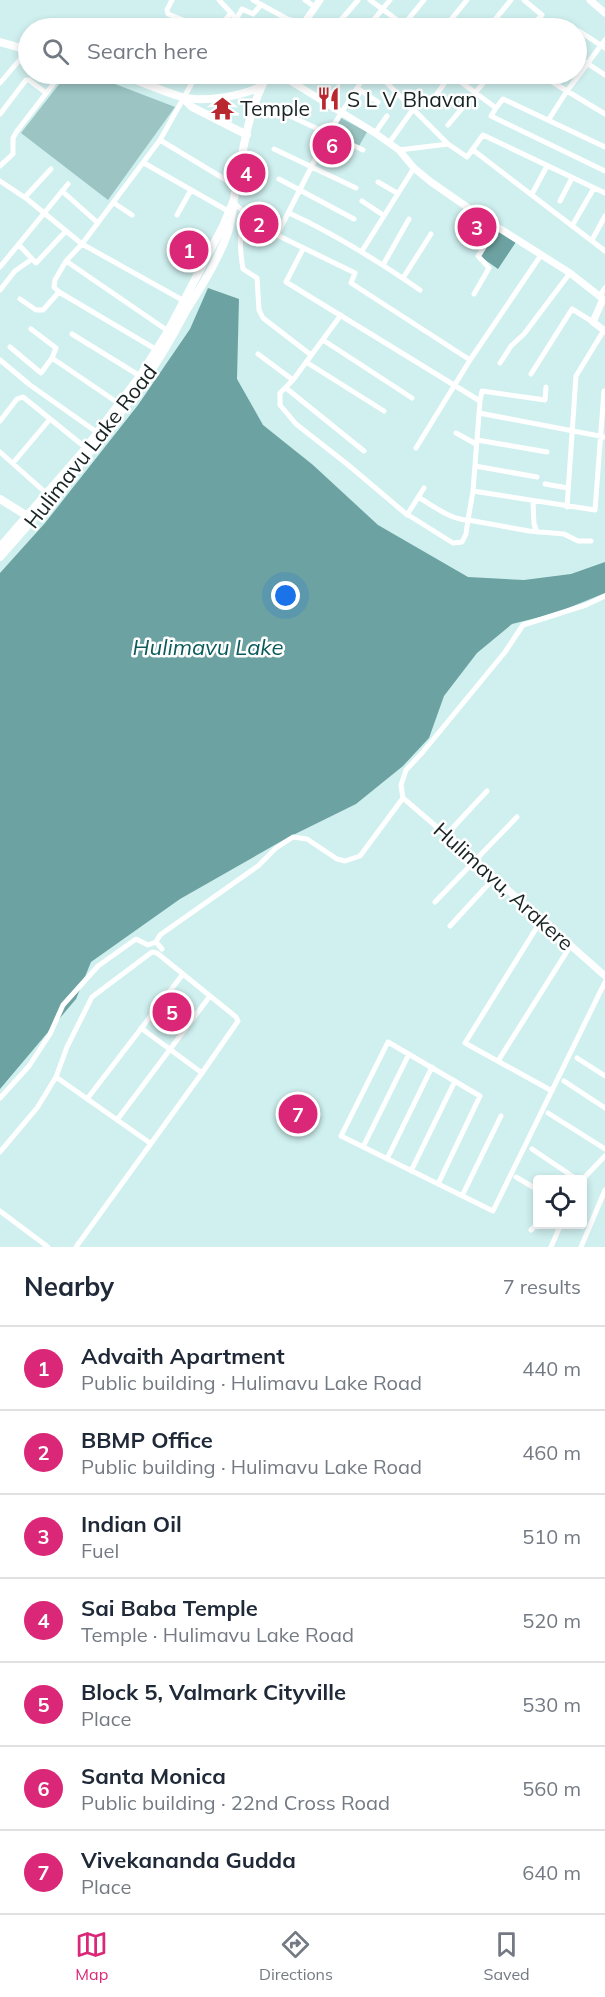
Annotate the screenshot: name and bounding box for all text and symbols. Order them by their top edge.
search box [18,18,587,84]
icon: search [39,35,72,68]
text: Search here [87,37,208,65]
restaurant icon: S L V Bhavan [316,86,342,112]
place label: S L V Bhavan [347,86,478,112]
temple icon: Temple [209,95,235,121]
place label: Temple [240,95,310,121]
pin: 6 [312,122,352,168]
pin: 4 [226,150,266,195]
pin: 2 [240,202,278,246]
pin: 3 [458,204,496,250]
pin: 1 [170,228,208,272]
street label: Hulimavu Lake Road [18,359,162,533]
your location [271,581,300,610]
water label: Hulimavu Lake [133,633,283,661]
street label: Hulimavu, Arakere [429,816,579,956]
pin: 5 [152,990,192,1034]
pin: 7 [278,1092,318,1136]
map controls [533,1175,587,1229]
button: locate [533,1175,587,1229]
text: Nearby [24,1270,114,1303]
text: 7 results [503,1274,581,1299]
text: Advaith Apartment [81,1342,285,1370]
text: 1 [38,1356,50,1381]
text: 440 m [522,1356,581,1381]
text: Public building · Hulimavu Lake Road [81,1370,422,1395]
text: BBMP Office [81,1426,213,1454]
text: 2 [38,1440,50,1465]
text: 460 m [522,1440,581,1465]
text: Public building · Hulimavu Lake Road [81,1454,422,1479]
text: Indian Oil [81,1510,182,1538]
text: 3 [38,1524,50,1549]
text: 510 m [522,1524,581,1549]
text: Fuel [81,1538,119,1563]
text: Sai Baba Temple [81,1594,258,1622]
text: 4 [38,1608,50,1633]
text: 520 m [522,1608,581,1633]
text: Temple · Hulimavu Lake Road [81,1622,354,1647]
text: Block 5, Valmark Cityville [81,1678,346,1706]
text: 5 [38,1692,50,1717]
text: 530 m [522,1692,581,1717]
text: Place [81,1706,131,1731]
text: Santa Monica [81,1762,226,1790]
text: 6 [38,1776,50,1801]
text: 560 m [522,1776,581,1801]
text: Public building · 22nd Cross Road [81,1790,390,1815]
text: Vivekananda Gudda [81,1846,296,1874]
text: 7 [38,1860,50,1885]
text: 640 m [522,1860,581,1885]
text: Place [81,1874,131,1899]
tab: Map [75,1928,108,1984]
tab: Directions [259,1928,333,1984]
tab: Saved [484,1928,530,1984]

